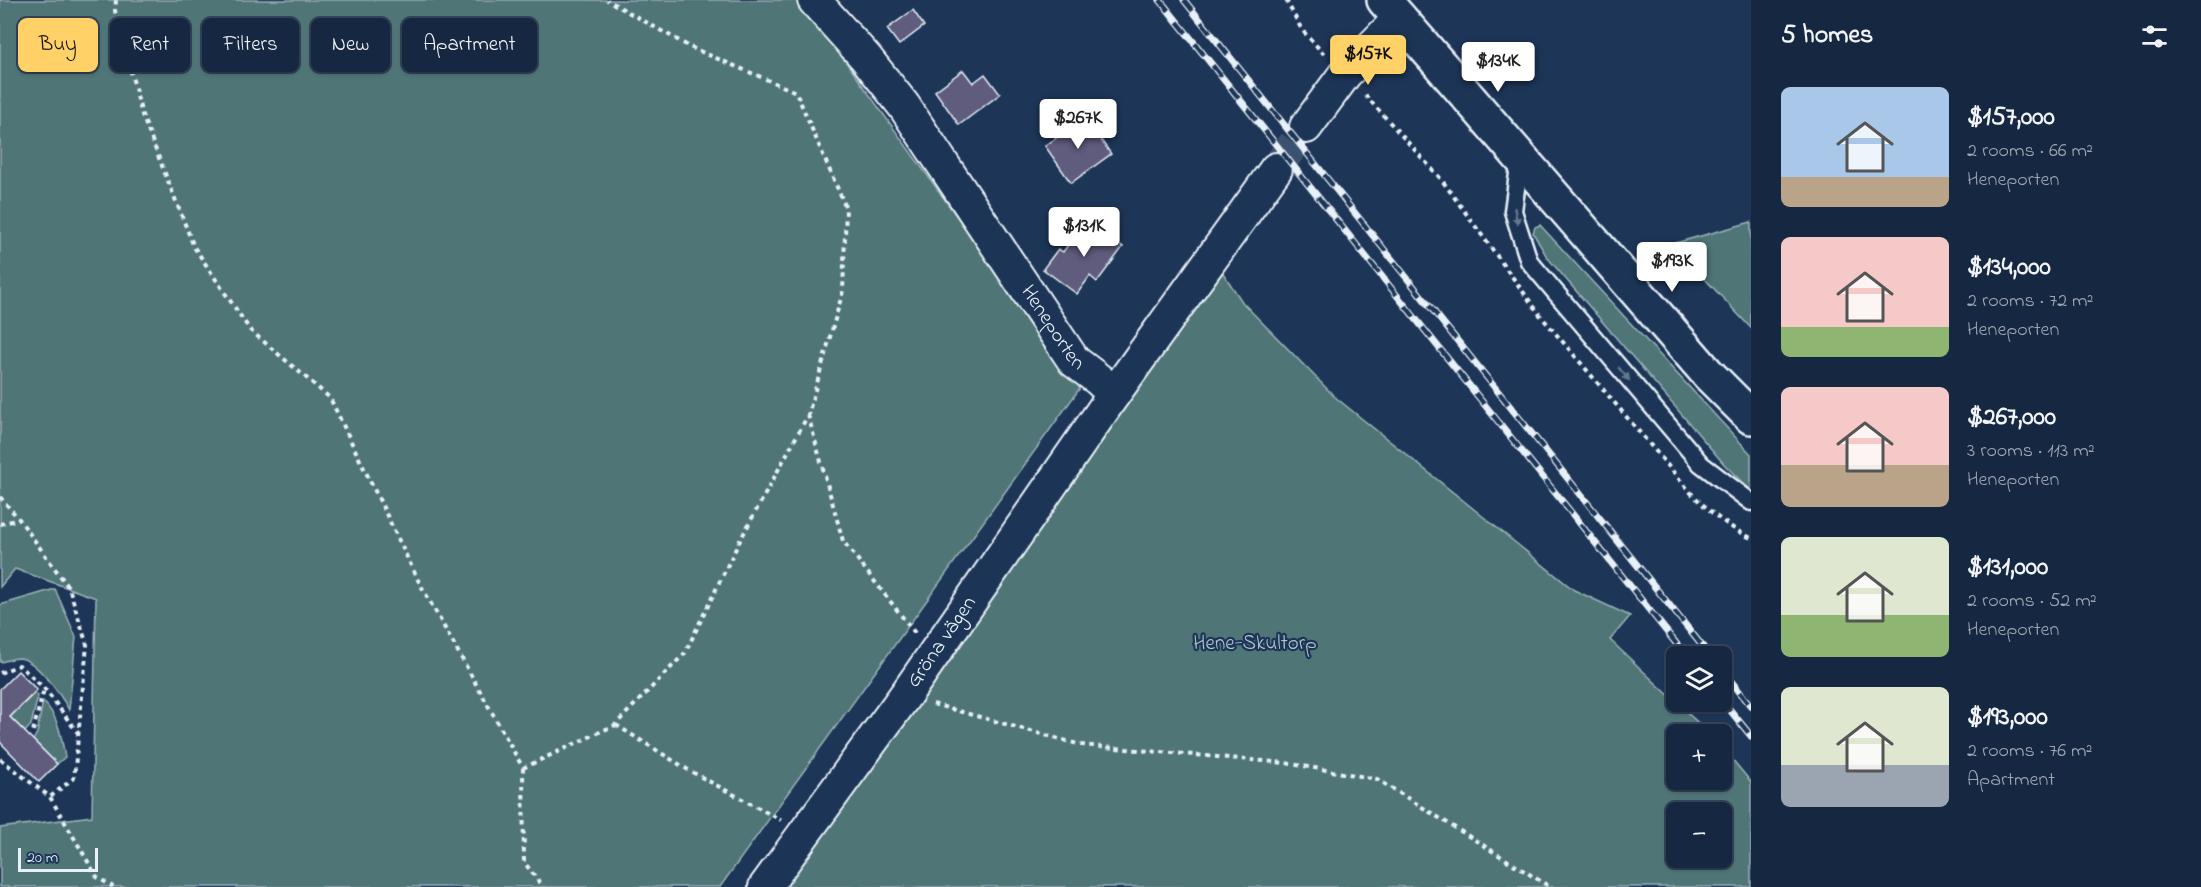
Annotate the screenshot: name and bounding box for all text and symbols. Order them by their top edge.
text: 5 homes [1781,17,1873,55]
chip: Buy [18,18,98,72]
chip: Rent [110,18,190,72]
chip: Filters [202,18,299,72]
chip: New [311,18,390,72]
chip: Apartment [402,18,537,72]
icon: filters [2138,20,2171,53]
pin: $157K [1326,35,1410,86]
text: $157K [1344,40,1392,69]
pin: $134K [1456,42,1540,93]
text: $134K [1476,47,1520,76]
pin: $267K [1036,99,1120,150]
text: $157,000 [1967,99,2055,137]
text: $267K [1054,104,1102,133]
icon: home [1829,111,1901,183]
text: 2 rooms · 66 m² [1967,137,2093,166]
text: Heneporten [1967,166,2059,195]
pin: $131K [1042,207,1126,258]
one-way arrow [1512,207,1521,226]
text: $131K [1063,212,1105,241]
pin: $193K [1630,242,1714,293]
text: $193K [1651,247,1693,276]
text: $134,000 [1967,249,2051,287]
icon: home [1829,261,1901,333]
street label: Heneporten [1013,279,1090,378]
text: 2 rooms · 72 m² [1967,287,2094,316]
text: Heneporten [1967,316,2059,345]
one-way arrow [1617,366,1630,381]
text: $267,000 [1967,399,2056,437]
icon: home [1829,411,1901,483]
text: 3 rooms · 113 m² [1967,437,2095,466]
text: Heneporten [1967,466,2059,495]
text: $131,000 [1967,549,2048,587]
icon: home [1829,561,1901,633]
text: 2 rooms · 52 m² [1967,587,2097,616]
street label: Gröna vägen [900,590,984,694]
text: Heneporten [1967,616,2059,645]
park label: Hene-Skultorp [1193,629,1317,659]
map controls [1666,646,1732,868]
button: layers [1666,646,1732,712]
text: $193,000 [1967,699,2048,737]
icon: home [1829,711,1901,783]
button: + [1666,724,1732,790]
text: 2 rooms · 76 m² [1967,737,2092,766]
text: Apartment [1967,766,2055,795]
button: − [1666,802,1732,868]
scale bar [18,845,98,872]
text: 20 m [27,846,58,870]

